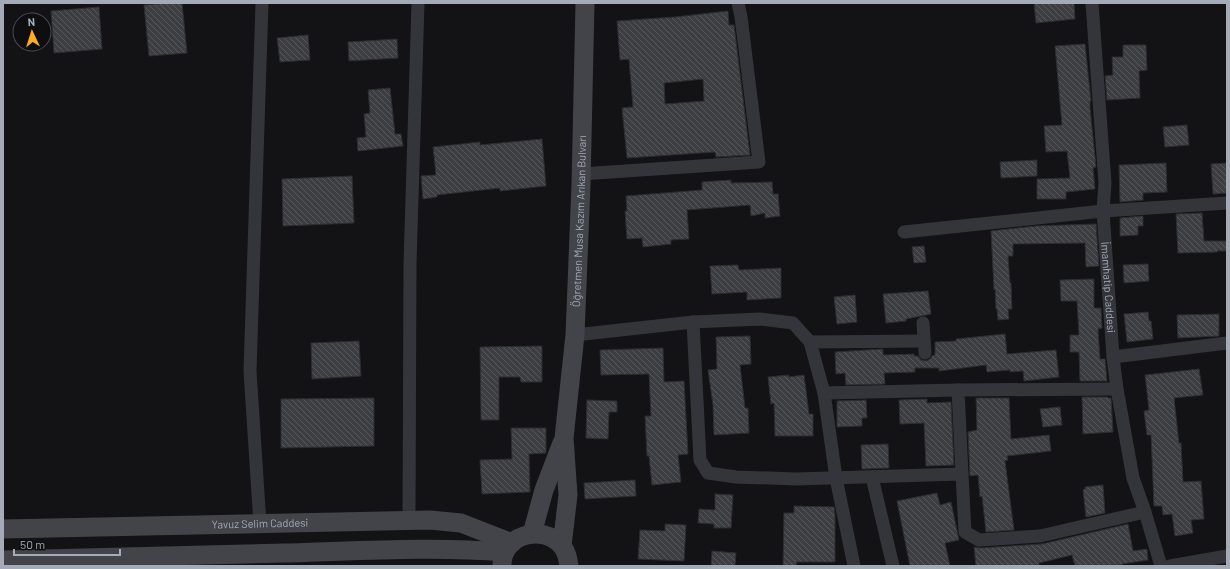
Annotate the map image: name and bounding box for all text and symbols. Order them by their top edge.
north arrow [12,12,52,52]
text: N [27,15,35,28]
street label: Öğretmen Musa Kazım Arıkan Bulvarı [568,135,588,307]
street label: İmamhatip Caddesi [1099,241,1118,333]
street label: Yavuz Selim Caddesi [211,516,309,531]
scale bar [14,531,120,557]
text: 50 m [20,537,45,551]

